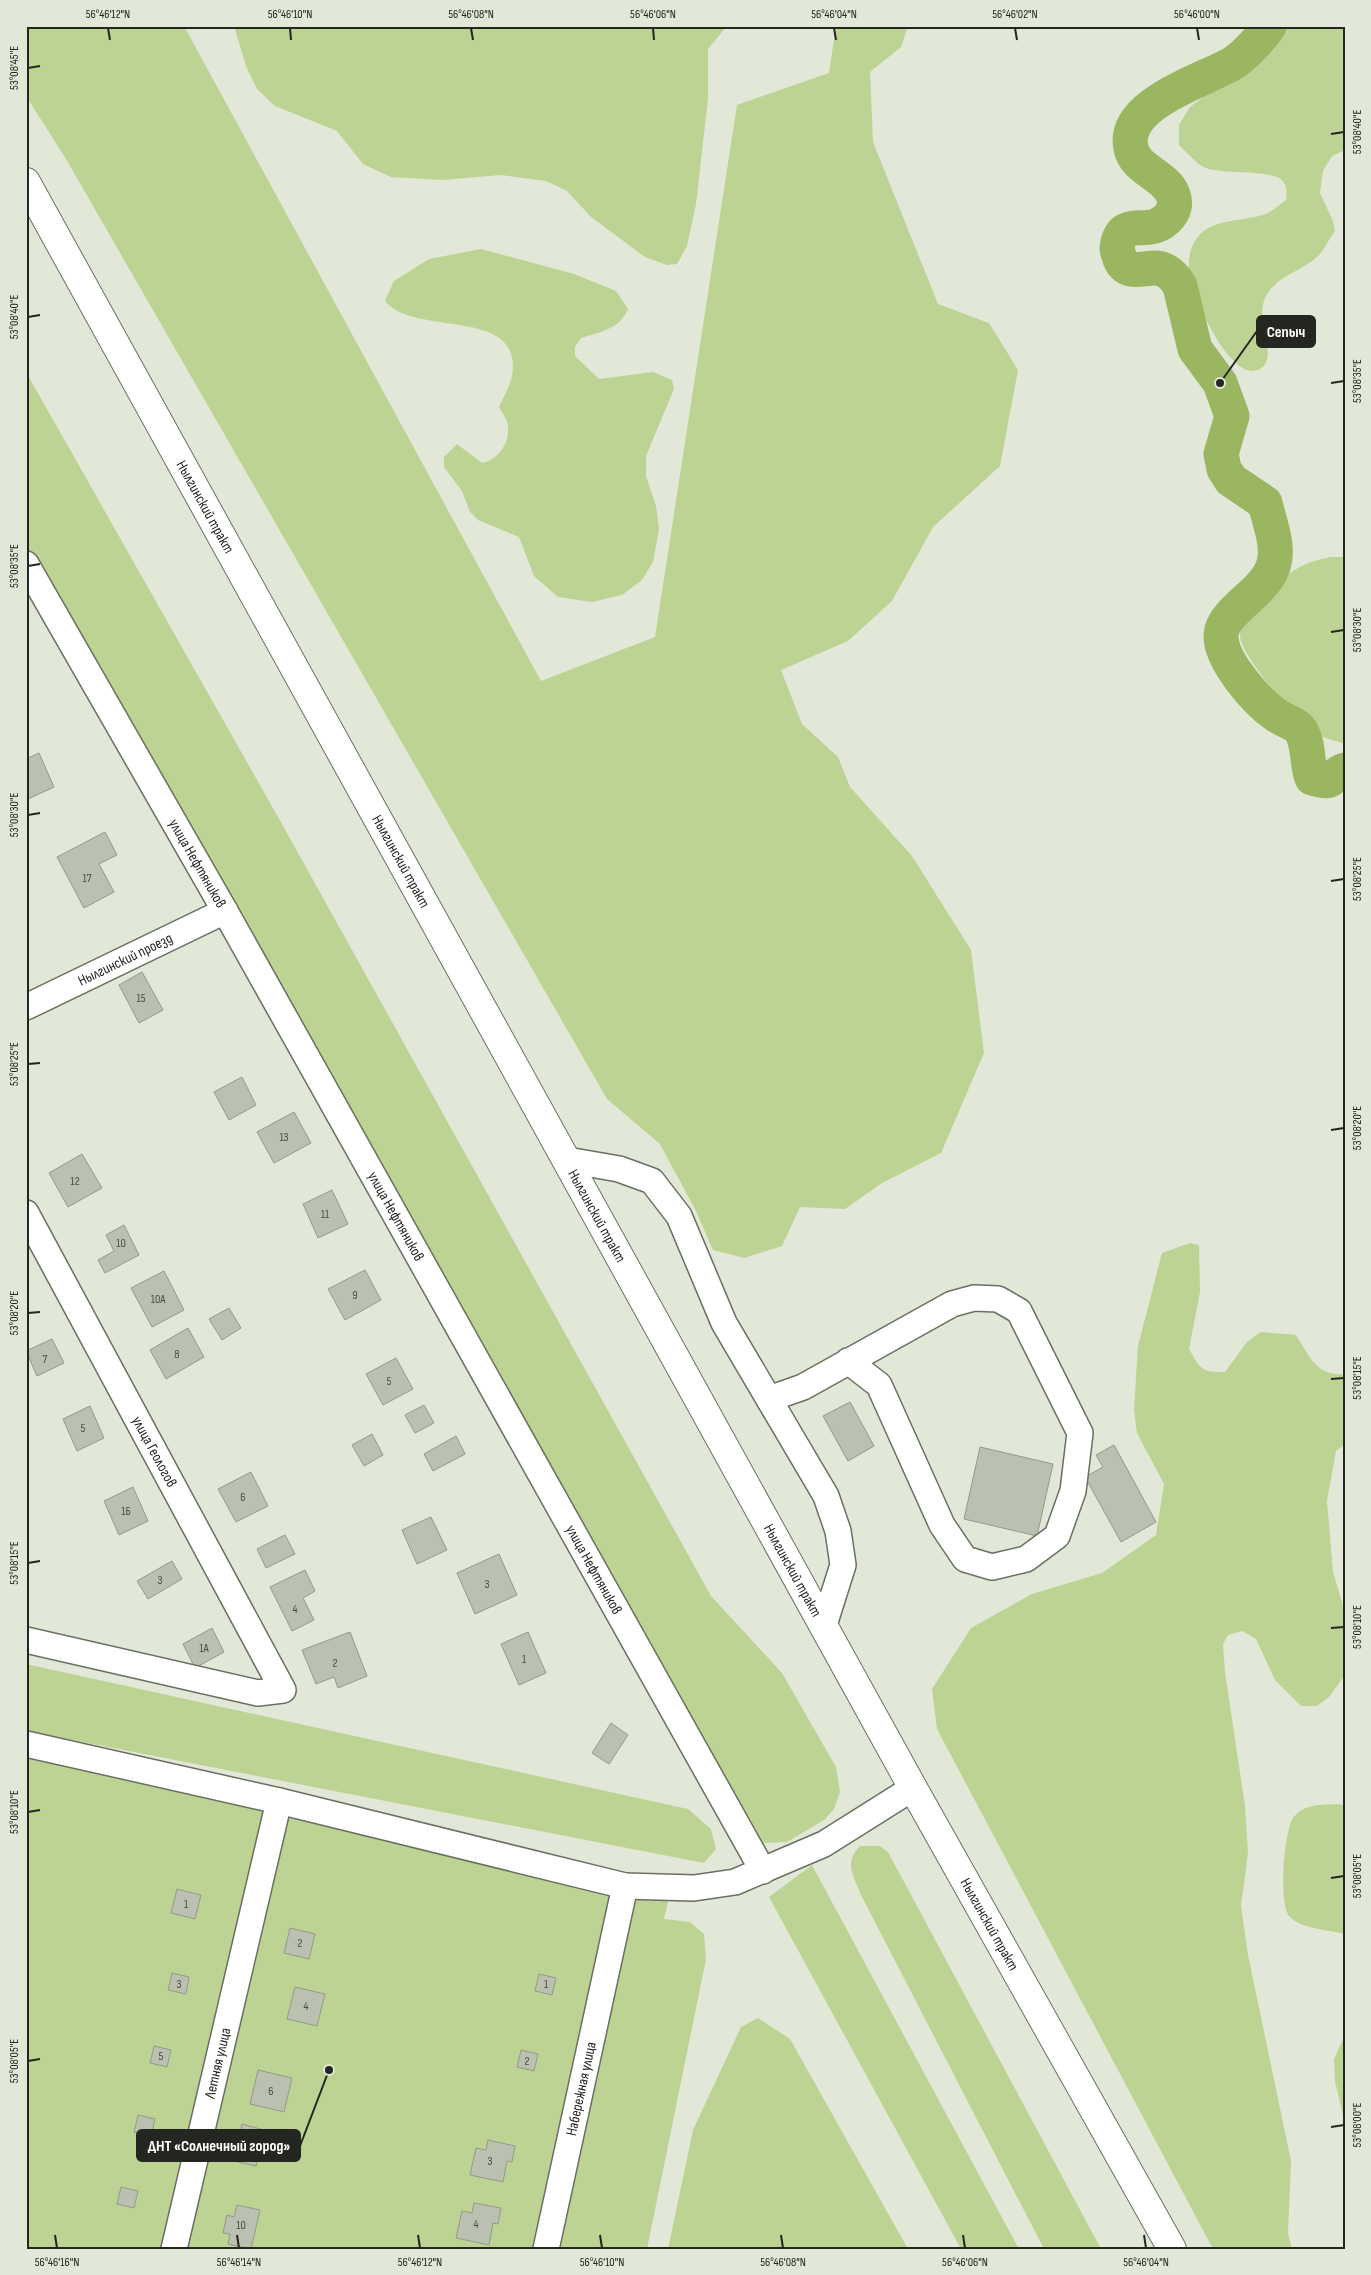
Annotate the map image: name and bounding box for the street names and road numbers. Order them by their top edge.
street label: Нылгинский тракт [172,457,239,557]
street label: Нылгинский тракт [368,812,434,911]
street label: улица Нефтяников [165,815,231,911]
street label: Нылгинский проезд [75,928,175,990]
street label: Нылгинский тракт [564,1166,630,1266]
street label: улица Нефтяников [363,1168,429,1264]
street label: улица Геологов [128,1413,181,1490]
street label: Нылгинский тракт [760,1521,826,1620]
street label: улица Нефтяников [561,1522,627,1618]
street label: Нылгинский тракт [956,1875,1023,1974]
street label: Летняя улица [200,2026,235,2101]
street label: Набережная улица [561,2040,600,2138]

